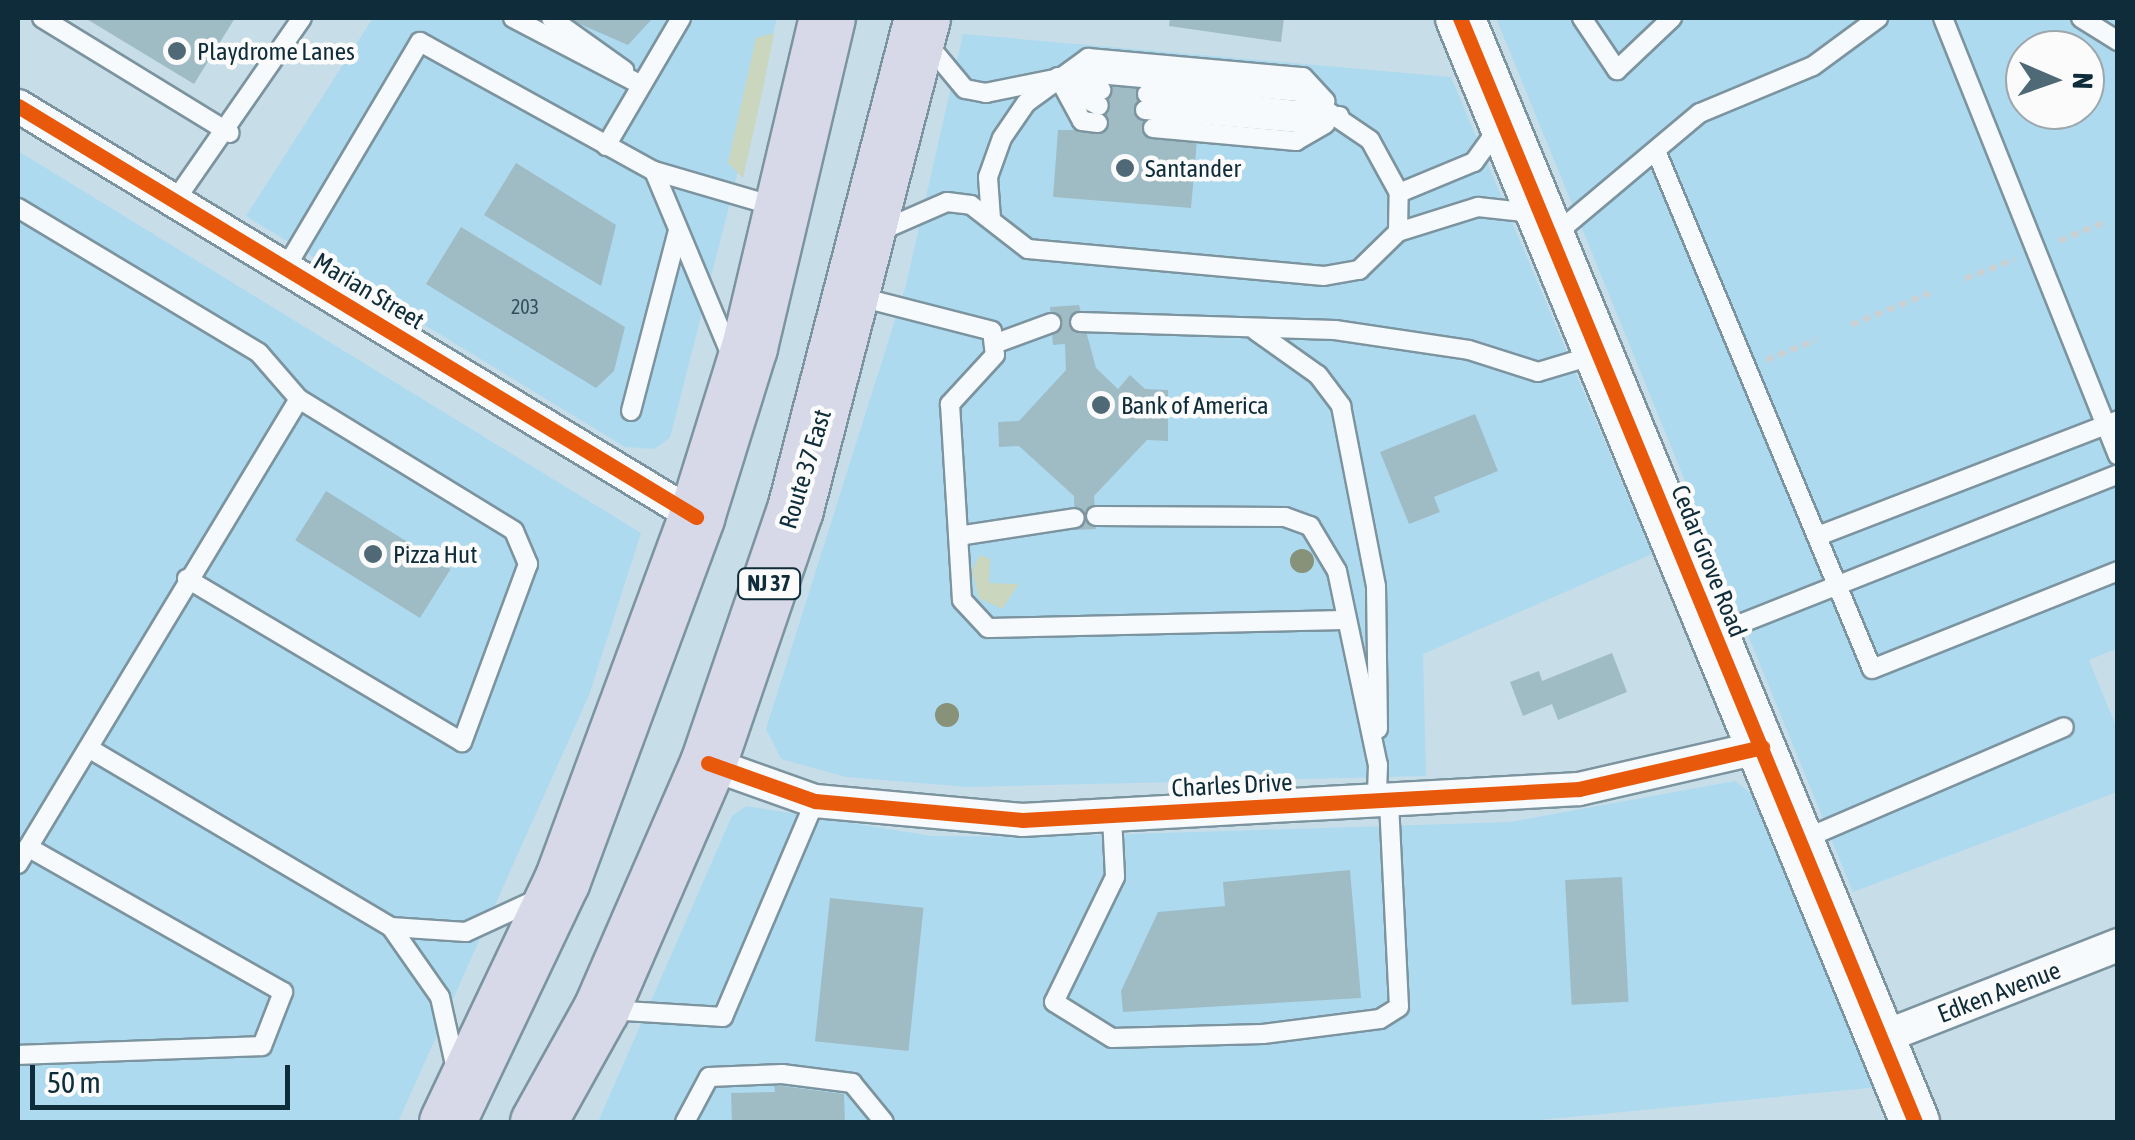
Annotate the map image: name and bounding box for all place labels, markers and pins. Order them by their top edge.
place label: Playdrome Lanes [197,36,355,66]
marker: Playdrome Lanes [166,40,188,62]
place label: Santander [1145,153,1241,183]
marker: Santander [1114,157,1136,179]
place label: Bank of America [1121,390,1269,420]
marker: Bank of America [1090,394,1112,416]
place label: Pizza Hut [393,539,477,569]
marker: Pizza Hut [362,543,384,565]

